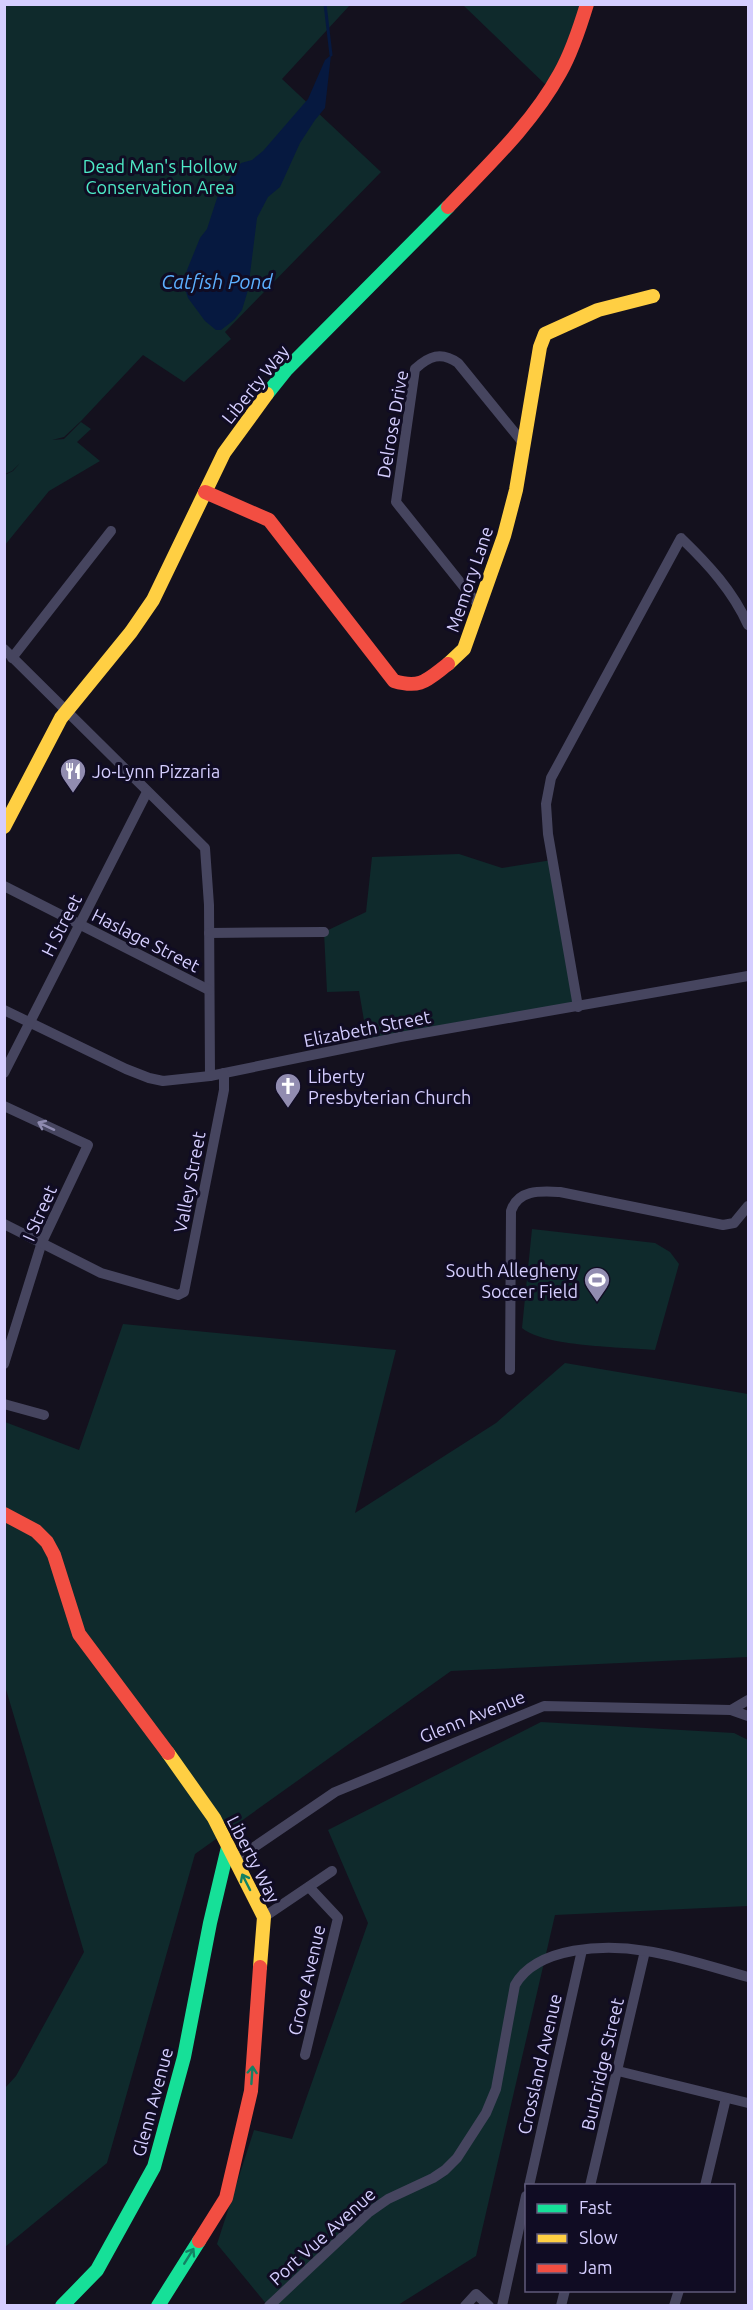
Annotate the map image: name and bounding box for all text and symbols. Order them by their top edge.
park label: Dead Man's Hollow Conservation Area [83,156,237,197]
water label: Catfish Pond [161,270,274,293]
street label: Liberty Way [217,341,293,427]
street label: Delrose Drive [373,369,411,479]
street label: Memory Lane [442,524,496,634]
restaurant icon: Jo-Lynn Pizzaria [58,756,88,794]
place label: Jo-Lynn Pizzaria [92,761,220,781]
street label: H Street [37,891,85,959]
street label: Haslage Street [89,904,203,976]
street label: Elizabeth Street [302,1006,432,1050]
place label: Liberty Presbyterian Church [308,1066,471,1107]
church icon: Liberty Presbyterian Church [273,1071,303,1109]
one-way arrow [38,1119,56,1131]
street label: Valley Street [169,1130,209,1234]
street label: I Street [18,1182,60,1244]
place label: South Allegheny Soccer Field [446,1260,578,1301]
sports icon: South Allegheny Soccer Field [582,1265,612,1303]
street label: Glenn Avenue [416,1686,528,1746]
street label: Liberty Way [224,1812,285,1906]
one-way arrow [240,1874,252,1891]
street label: Grove Avenue [284,1923,328,2037]
street label: Crossland Avenue [513,1992,565,2136]
street label: Burbridge Street [577,1996,627,2132]
street label: Glenn Avenue [128,2045,176,2159]
one-way arrow [247,2065,258,2085]
street label: Port Vue Avenue [265,2183,379,2289]
legend [525,2184,735,2292]
text: Fast [579,2197,612,2217]
text: Slow [579,2227,618,2247]
one-way arrow [183,2248,195,2265]
text: Jam [579,2257,613,2277]

